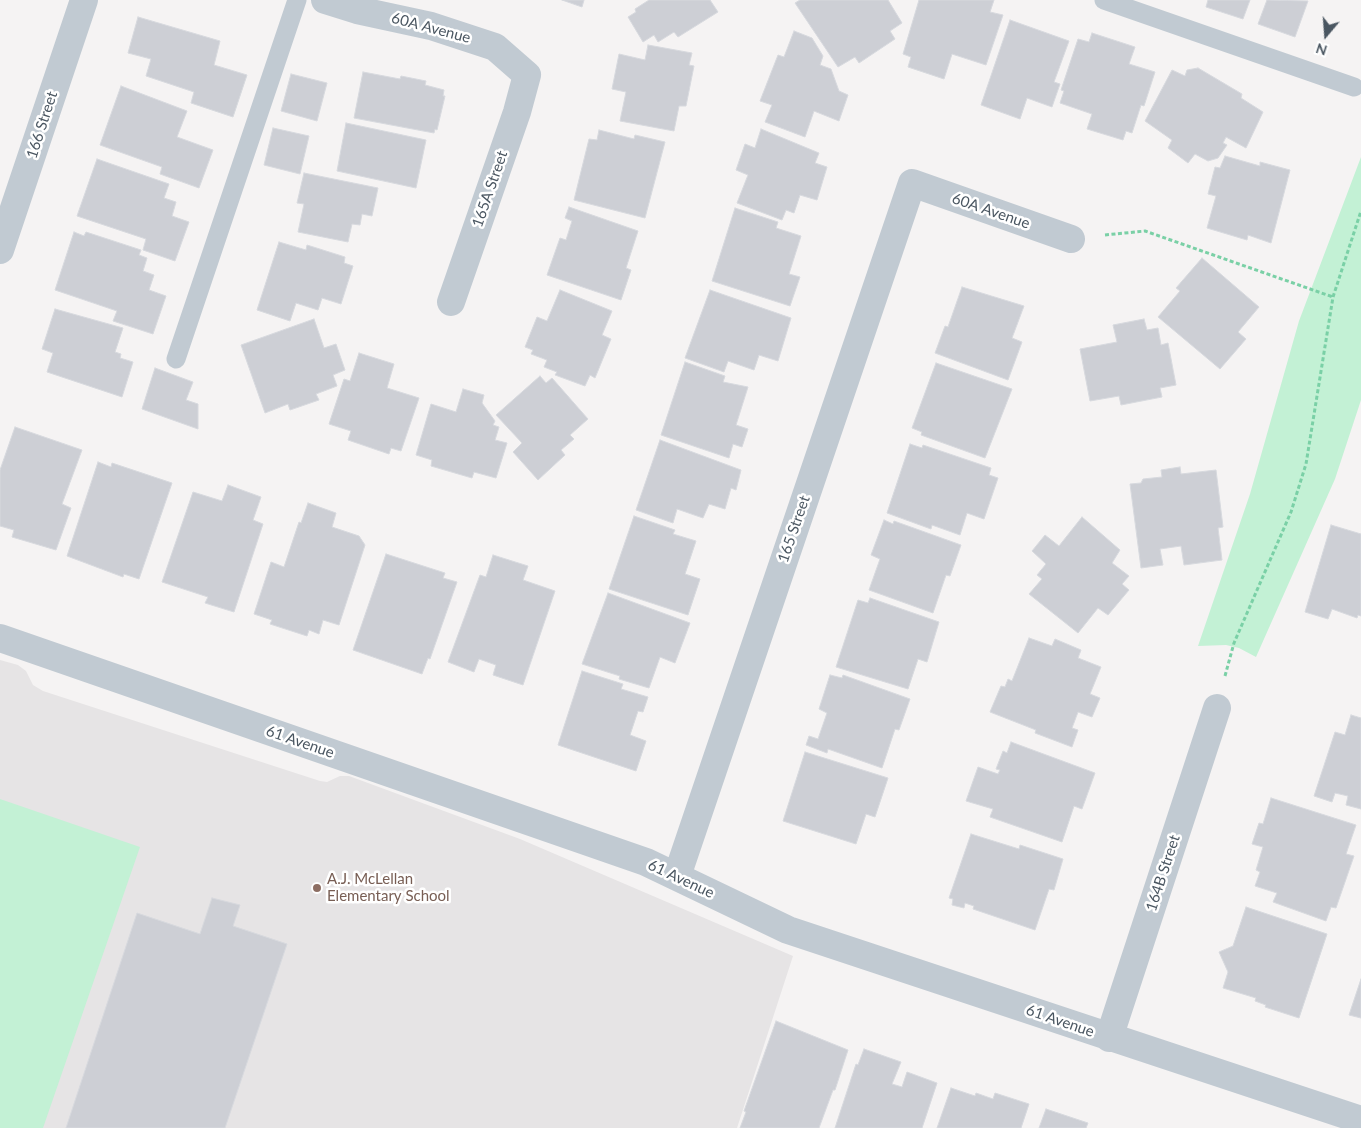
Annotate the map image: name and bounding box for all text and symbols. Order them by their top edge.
street label: 60A Avenue [390,9,472,47]
north arrow [1301,10,1351,60]
text: N [1313,40,1329,59]
street label: 166 Street [23,89,61,161]
street label: 165A Street [469,148,511,230]
street label: 60A Avenue [950,189,1032,233]
street label: 165 Street [774,493,814,565]
street label: 61 Avenue [264,722,336,762]
street label: 164B Street [1142,833,1184,913]
street label: 61 Avenue [645,856,717,902]
place label: A.J. McLellan Elementary School [327,870,450,905]
marker: A.J. McLellan Elementary School [311,882,323,894]
street label: 61 Avenue [1024,1001,1096,1041]

